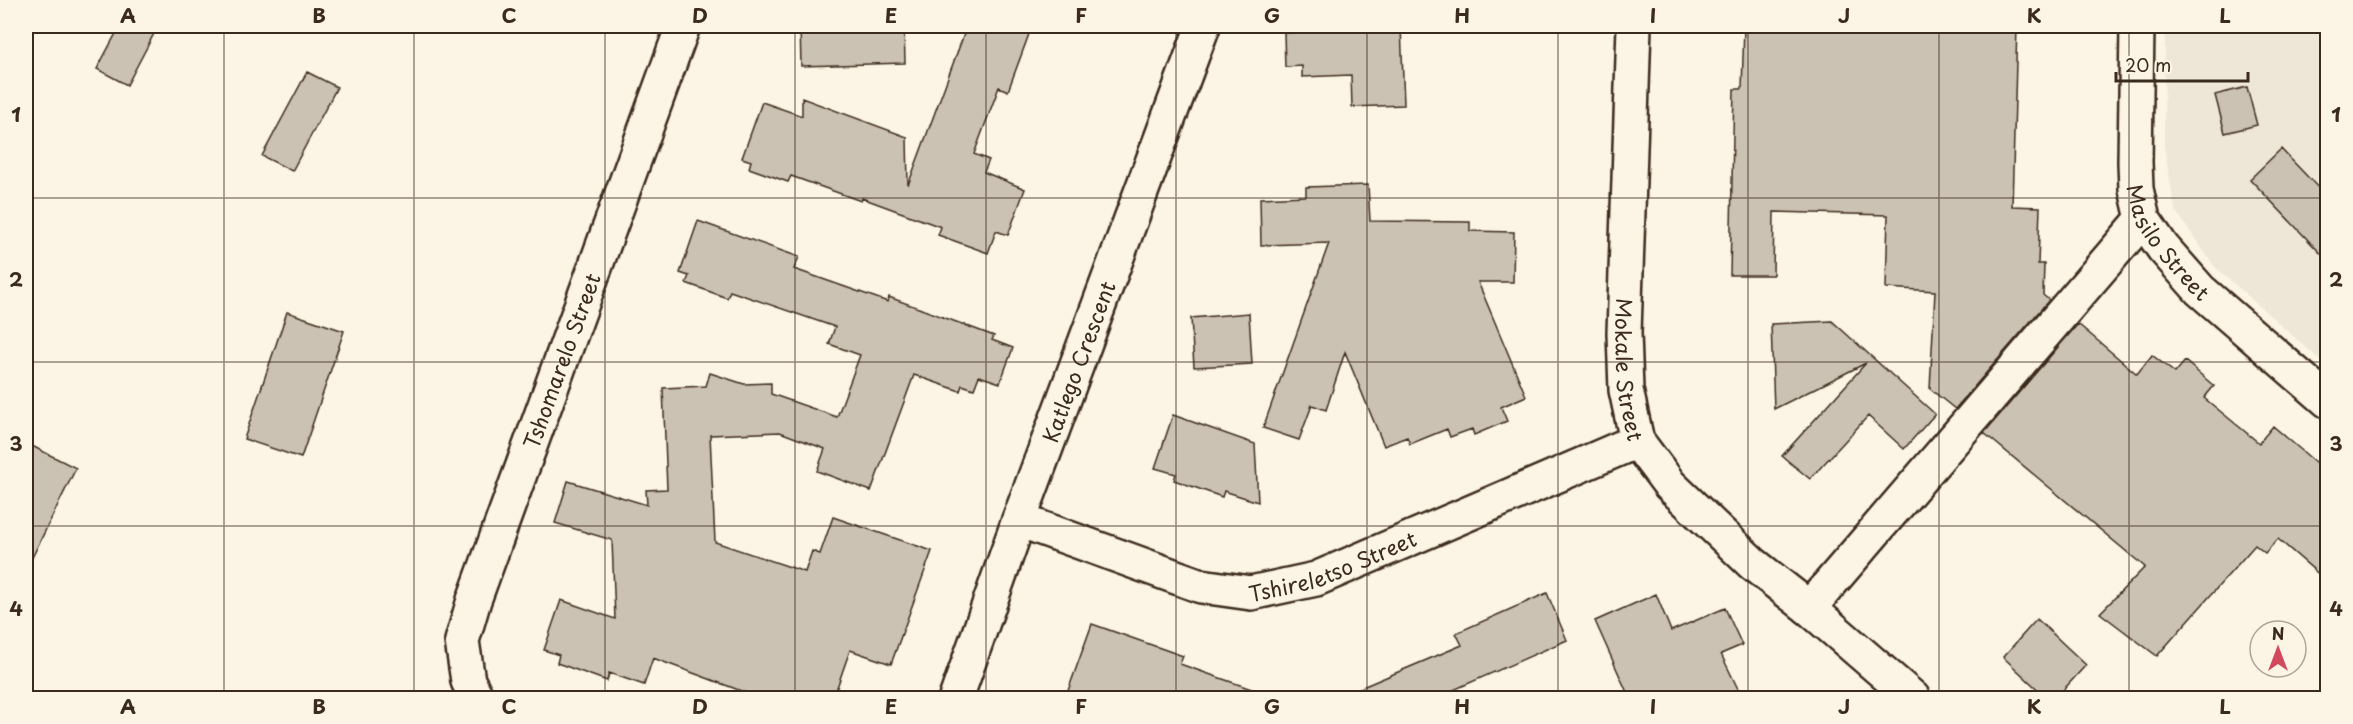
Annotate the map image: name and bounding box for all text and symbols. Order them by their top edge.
text: A [120,0,136,30]
text: B [312,0,326,30]
text: C [501,0,517,30]
text: D [692,0,708,30]
text: E [885,0,897,30]
text: F [1075,0,1087,30]
text: G [1264,0,1280,30]
text: H [1454,0,1470,30]
text: I [1650,0,1656,30]
text: J [1838,0,1850,30]
text: K [2027,0,2042,30]
text: L [2219,0,2231,30]
scale bar [2116,45,2248,83]
text: 20 m [2125,51,2171,78]
text: 1 [11,99,21,129]
text: 1 [2331,99,2341,129]
street label: Masilo Street [2119,181,2217,308]
text: 2 [9,264,23,294]
text: 2 [2329,264,2343,294]
street label: Tshomarelo Street [514,268,608,453]
street label: Katlego Crescent [1033,276,1123,447]
street label: Mokale Street [1608,297,1653,444]
text: 3 [9,428,23,458]
text: 3 [2329,428,2343,458]
street label: Tshireletso Street [1246,522,1421,609]
text: 4 [9,593,23,623]
text: 4 [2329,593,2343,623]
north arrow [2248,619,2308,679]
text: N [2272,621,2284,645]
text: A [120,691,136,721]
text: B [312,691,326,721]
text: C [501,691,517,721]
text: D [692,691,708,721]
text: E [885,691,897,721]
text: F [1075,691,1087,721]
text: G [1264,691,1280,721]
text: H [1454,691,1470,721]
text: I [1650,691,1656,721]
text: J [1838,691,1850,721]
text: K [2027,691,2042,721]
text: L [2219,691,2231,721]

